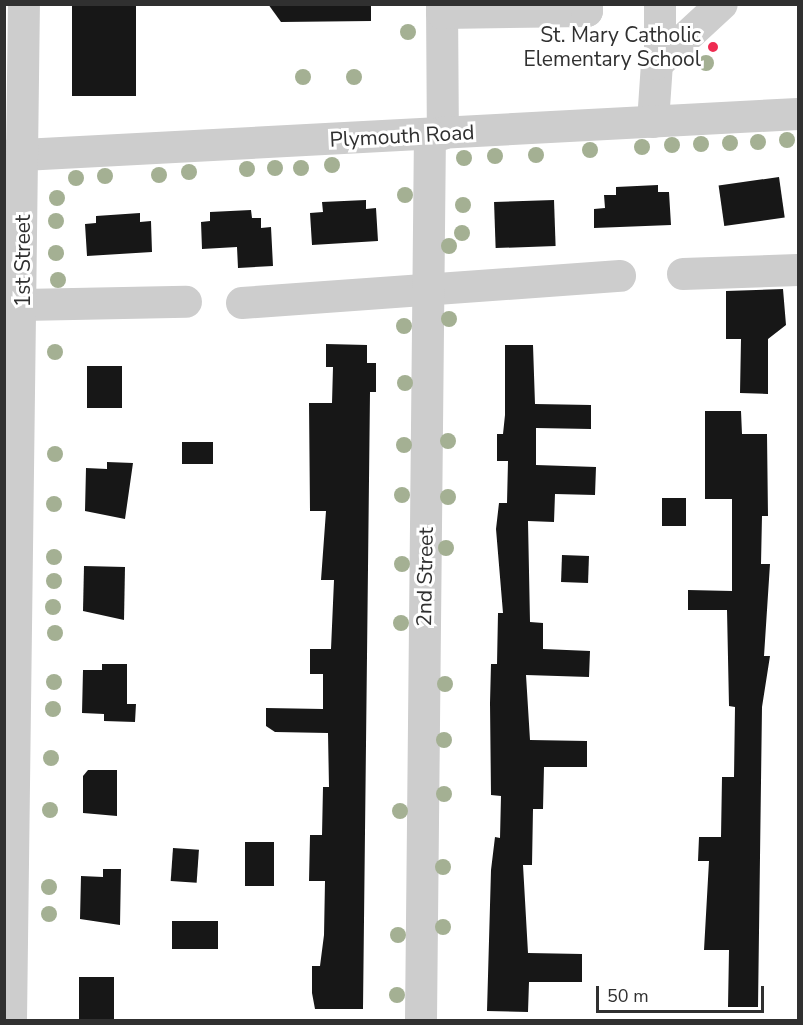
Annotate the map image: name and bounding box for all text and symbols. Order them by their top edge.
place label: St. Mary Catholic Elementary School [523,22,701,72]
marker: St. Mary Catholic Elementary School [706,40,720,54]
street label: Plymouth Road [329,120,475,152]
street label: 1st Street [10,215,36,307]
street label: 2nd Street [412,527,438,627]
scale bar [599,974,767,1012]
text: 50 m [607,984,649,1008]

